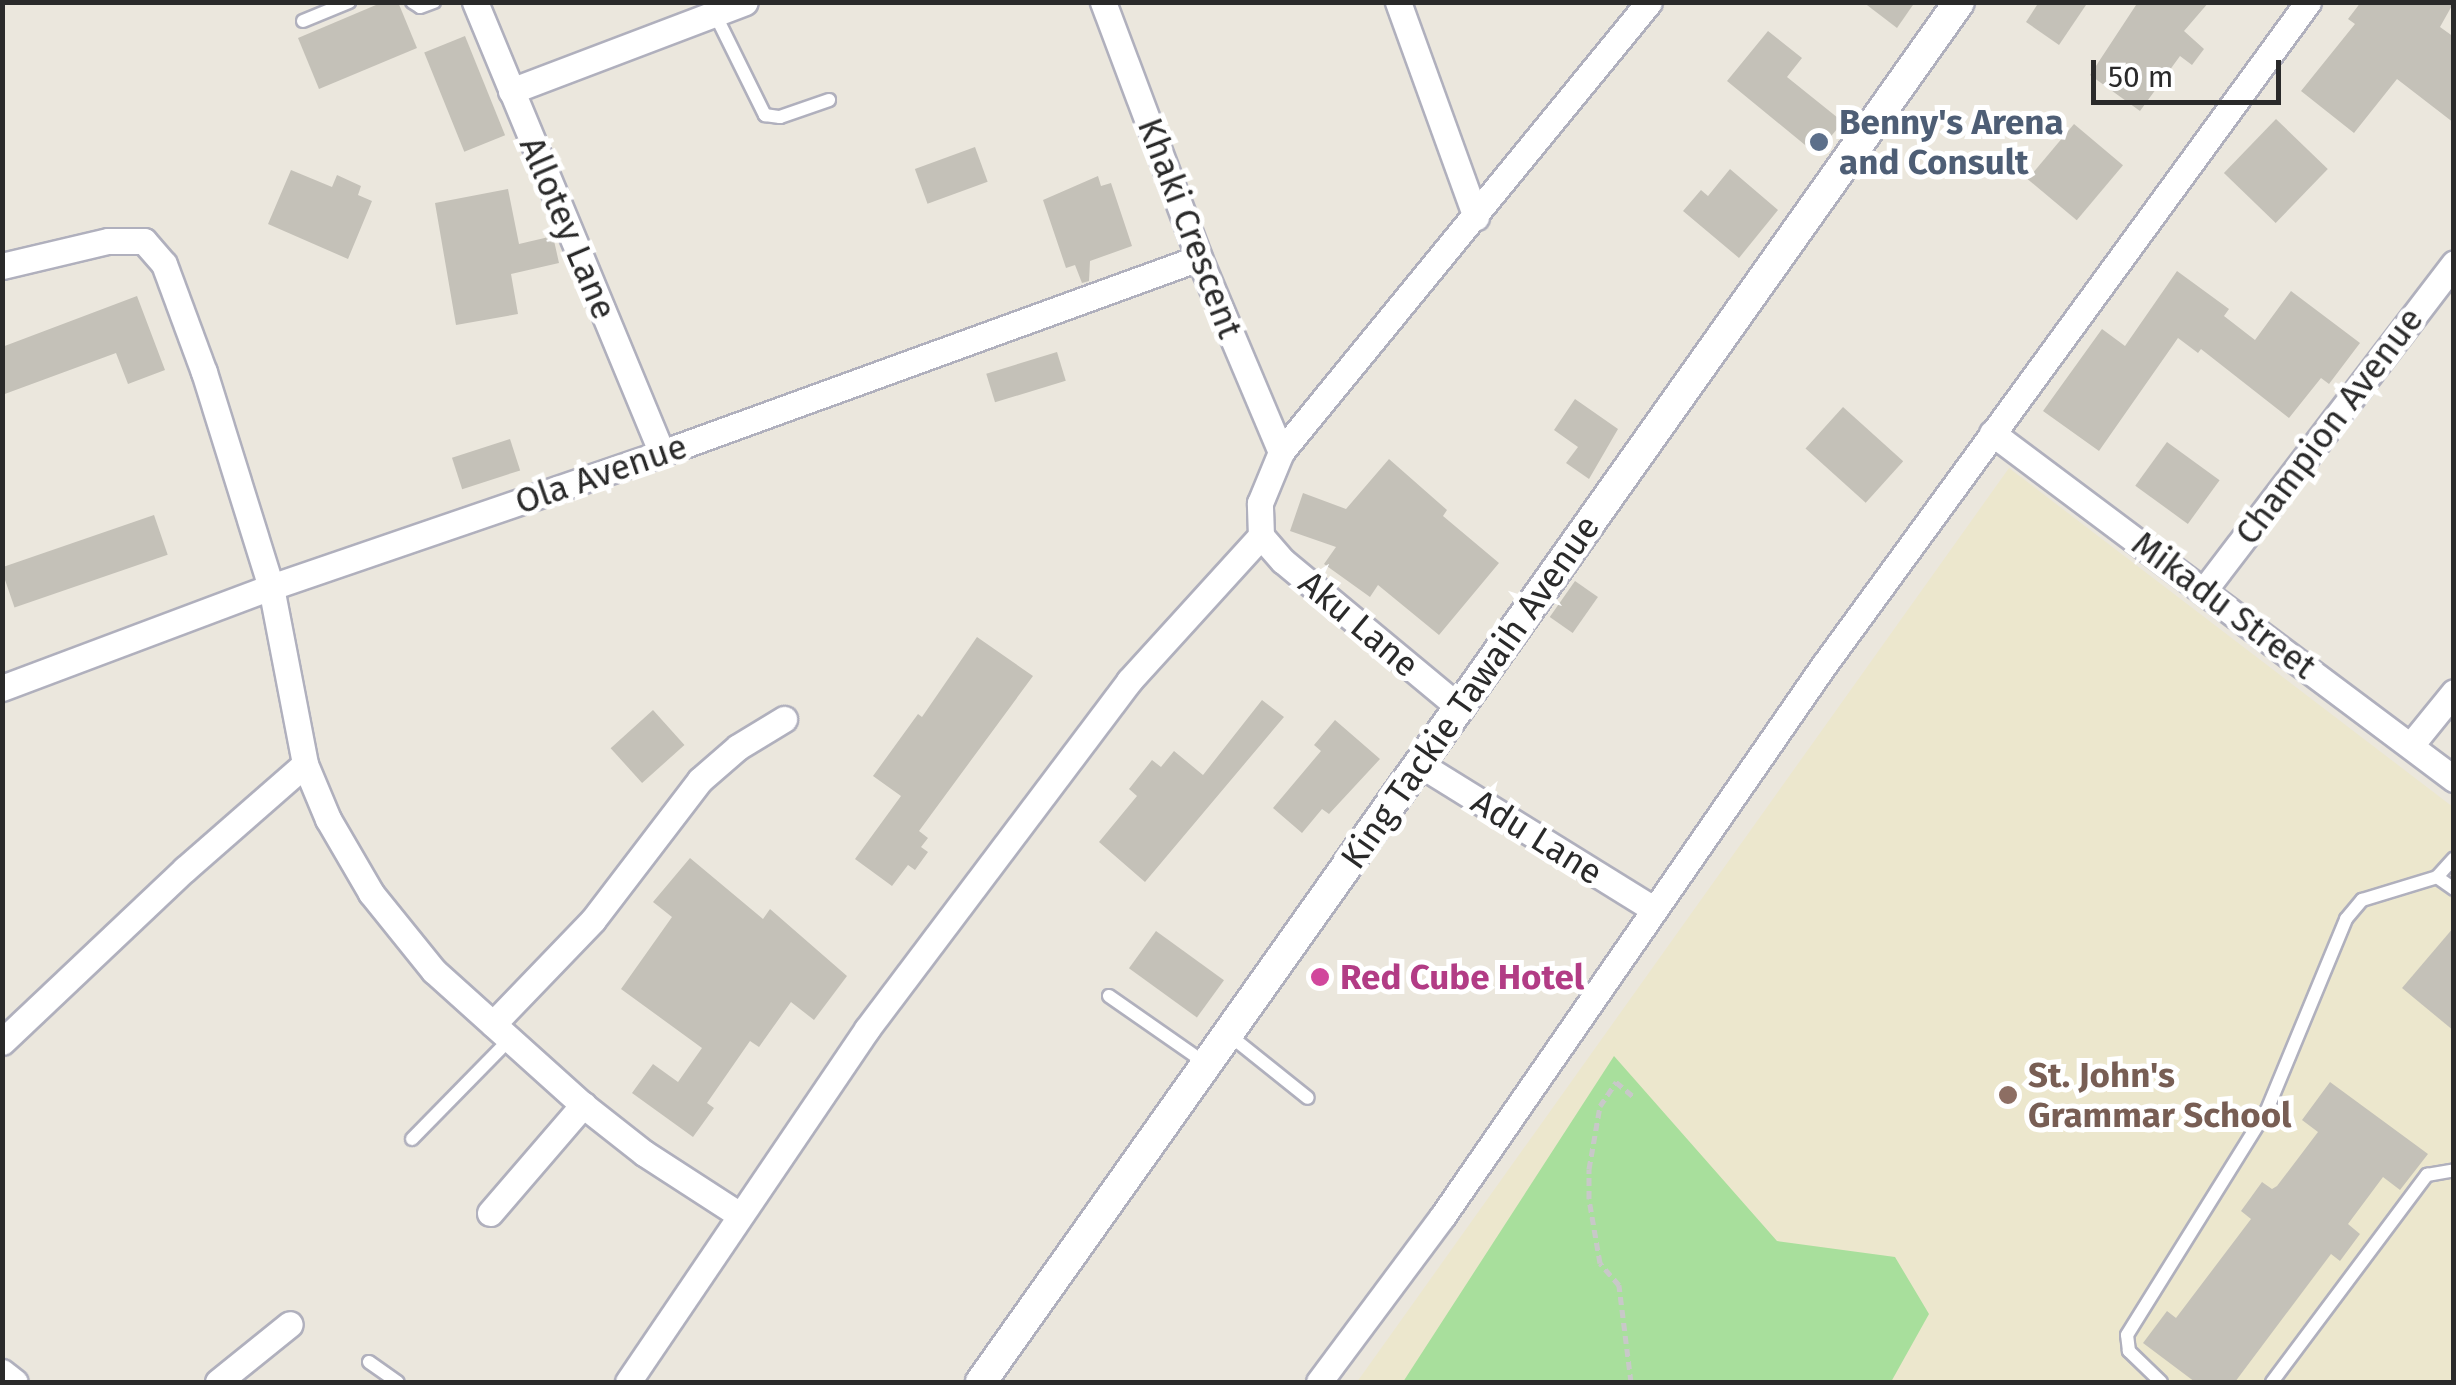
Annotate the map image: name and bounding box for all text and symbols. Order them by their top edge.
scale bar [2096,40,2286,102]
text: 50 m [2108,59,2173,95]
place label: Benny's Arena and Consult [1839,101,2064,183]
street label: Khaki Crescent [1129,112,1251,344]
street label: Allotey Lane [511,130,625,326]
marker: Benny's Arena and Consult [1808,131,1830,153]
street label: Champion Avenue [2226,299,2432,553]
street label: Ola Avenue [510,425,692,523]
street label: King Tackie Tawaih Avenue [1332,507,1608,877]
street label: Mikadu Street [2124,522,2324,688]
street label: Aku Lane [1291,562,1427,686]
street label: Adu Lane [1464,780,1610,894]
place label: Red Cube Hotel [1340,956,1584,998]
marker: Red Cube Hotel [1309,966,1331,988]
place label: St. John's Grammar School [2028,1054,2291,1136]
marker: St. John's Grammar School [1997,1084,2019,1106]

